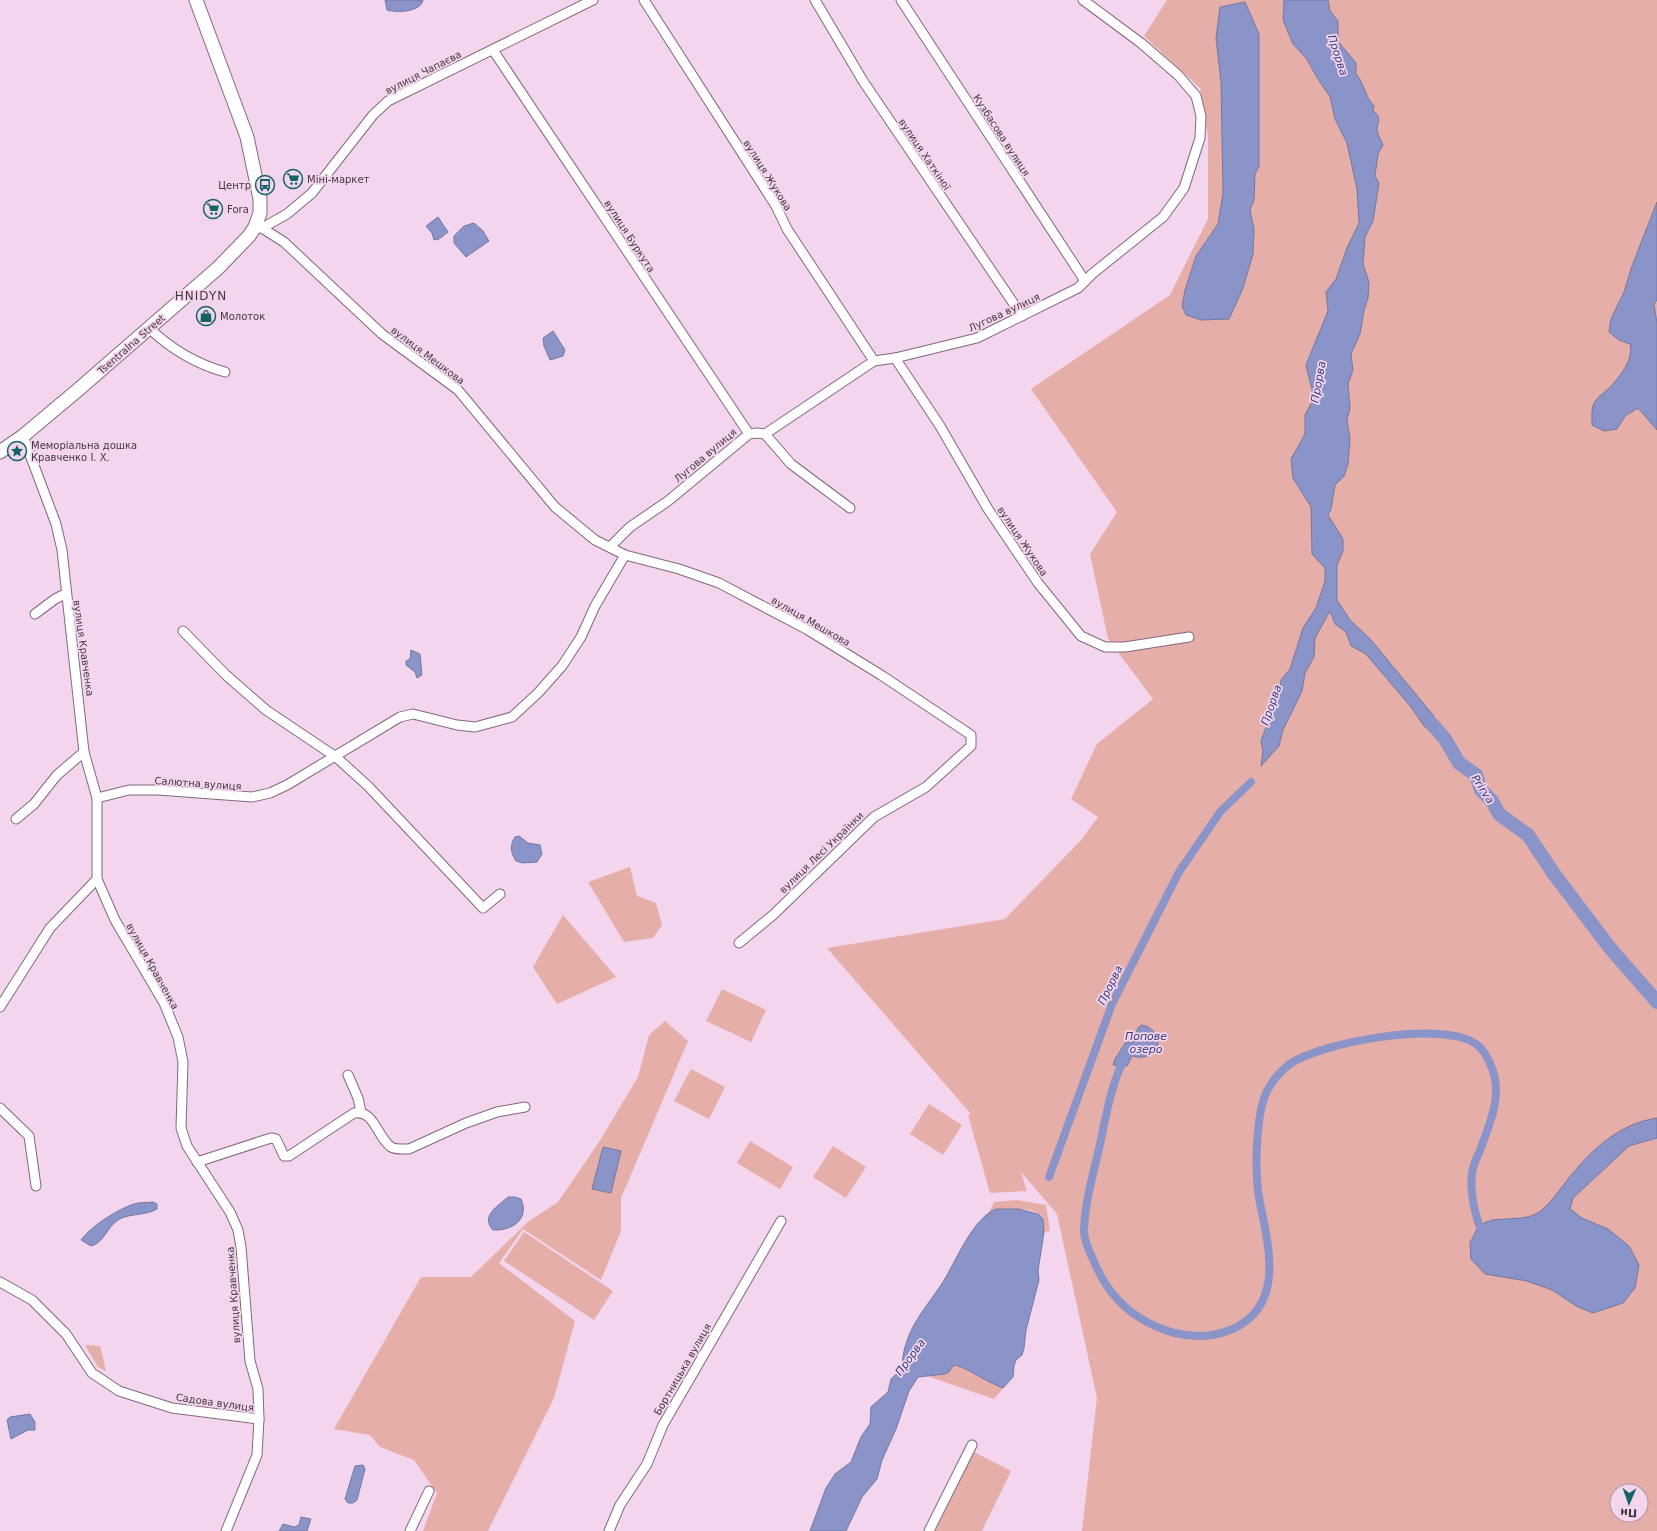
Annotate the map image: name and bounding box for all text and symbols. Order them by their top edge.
water label: Прорва [1325,33,1350,77]
street label: вулиця Чапаєва [383,49,463,96]
street label: Кузбасова вулиця [971,92,1032,178]
street label: вулиця Хаткіної [897,116,953,192]
street label: вулиця Жукова [741,138,794,213]
supermarket icon: Міні-маркет [282,168,304,190]
bus stop icon: Центр [254,174,276,196]
place label: Міні-маркет [307,174,370,185]
place label: Центр [218,180,251,191]
supermarket icon: Fora [202,198,224,220]
street label: вулиця Буркута [602,198,657,274]
place label: Fora [227,204,249,215]
district label: HNIDYN [175,289,227,303]
street label: Лугова вулиця [967,291,1042,334]
shop icon: Молоток [195,305,217,327]
place label: Молоток [220,311,265,322]
street label: Tsentralna Street [95,312,167,377]
street label: вулиця Мешкова [389,324,466,387]
water label: Прорва [1308,360,1329,404]
street label: Лугова вулиця [672,426,739,485]
place icon: Меморіальна дошка Кравченко І. Х. [6,440,28,462]
place label: Меморіальна дошка Кравченко І. Х. [31,440,137,463]
street label: вулиця Жукова [995,504,1050,578]
street label: вулиця Мешкова [770,594,852,648]
street label: вулиця Кравченка [71,599,96,697]
water label: Прорва [1258,683,1285,727]
water label: Prirva [1468,772,1497,806]
street label: Салютна вулиця [154,775,242,792]
street label: вулиця Лесі Українки [777,809,866,895]
street label: вулиця Кравченка [124,921,181,1011]
water label: Прорва [1095,963,1126,1007]
water label: Попове озеро [1125,1030,1167,1056]
street label: вулиця Кравченка [225,1246,242,1344]
street label: Бортницька вулиця [652,1322,713,1417]
water label: Прорва [893,1336,928,1378]
street label: Садова вулиця [175,1392,255,1413]
north arrow [1609,1483,1649,1523]
text: Пн [1620,1506,1637,1519]

